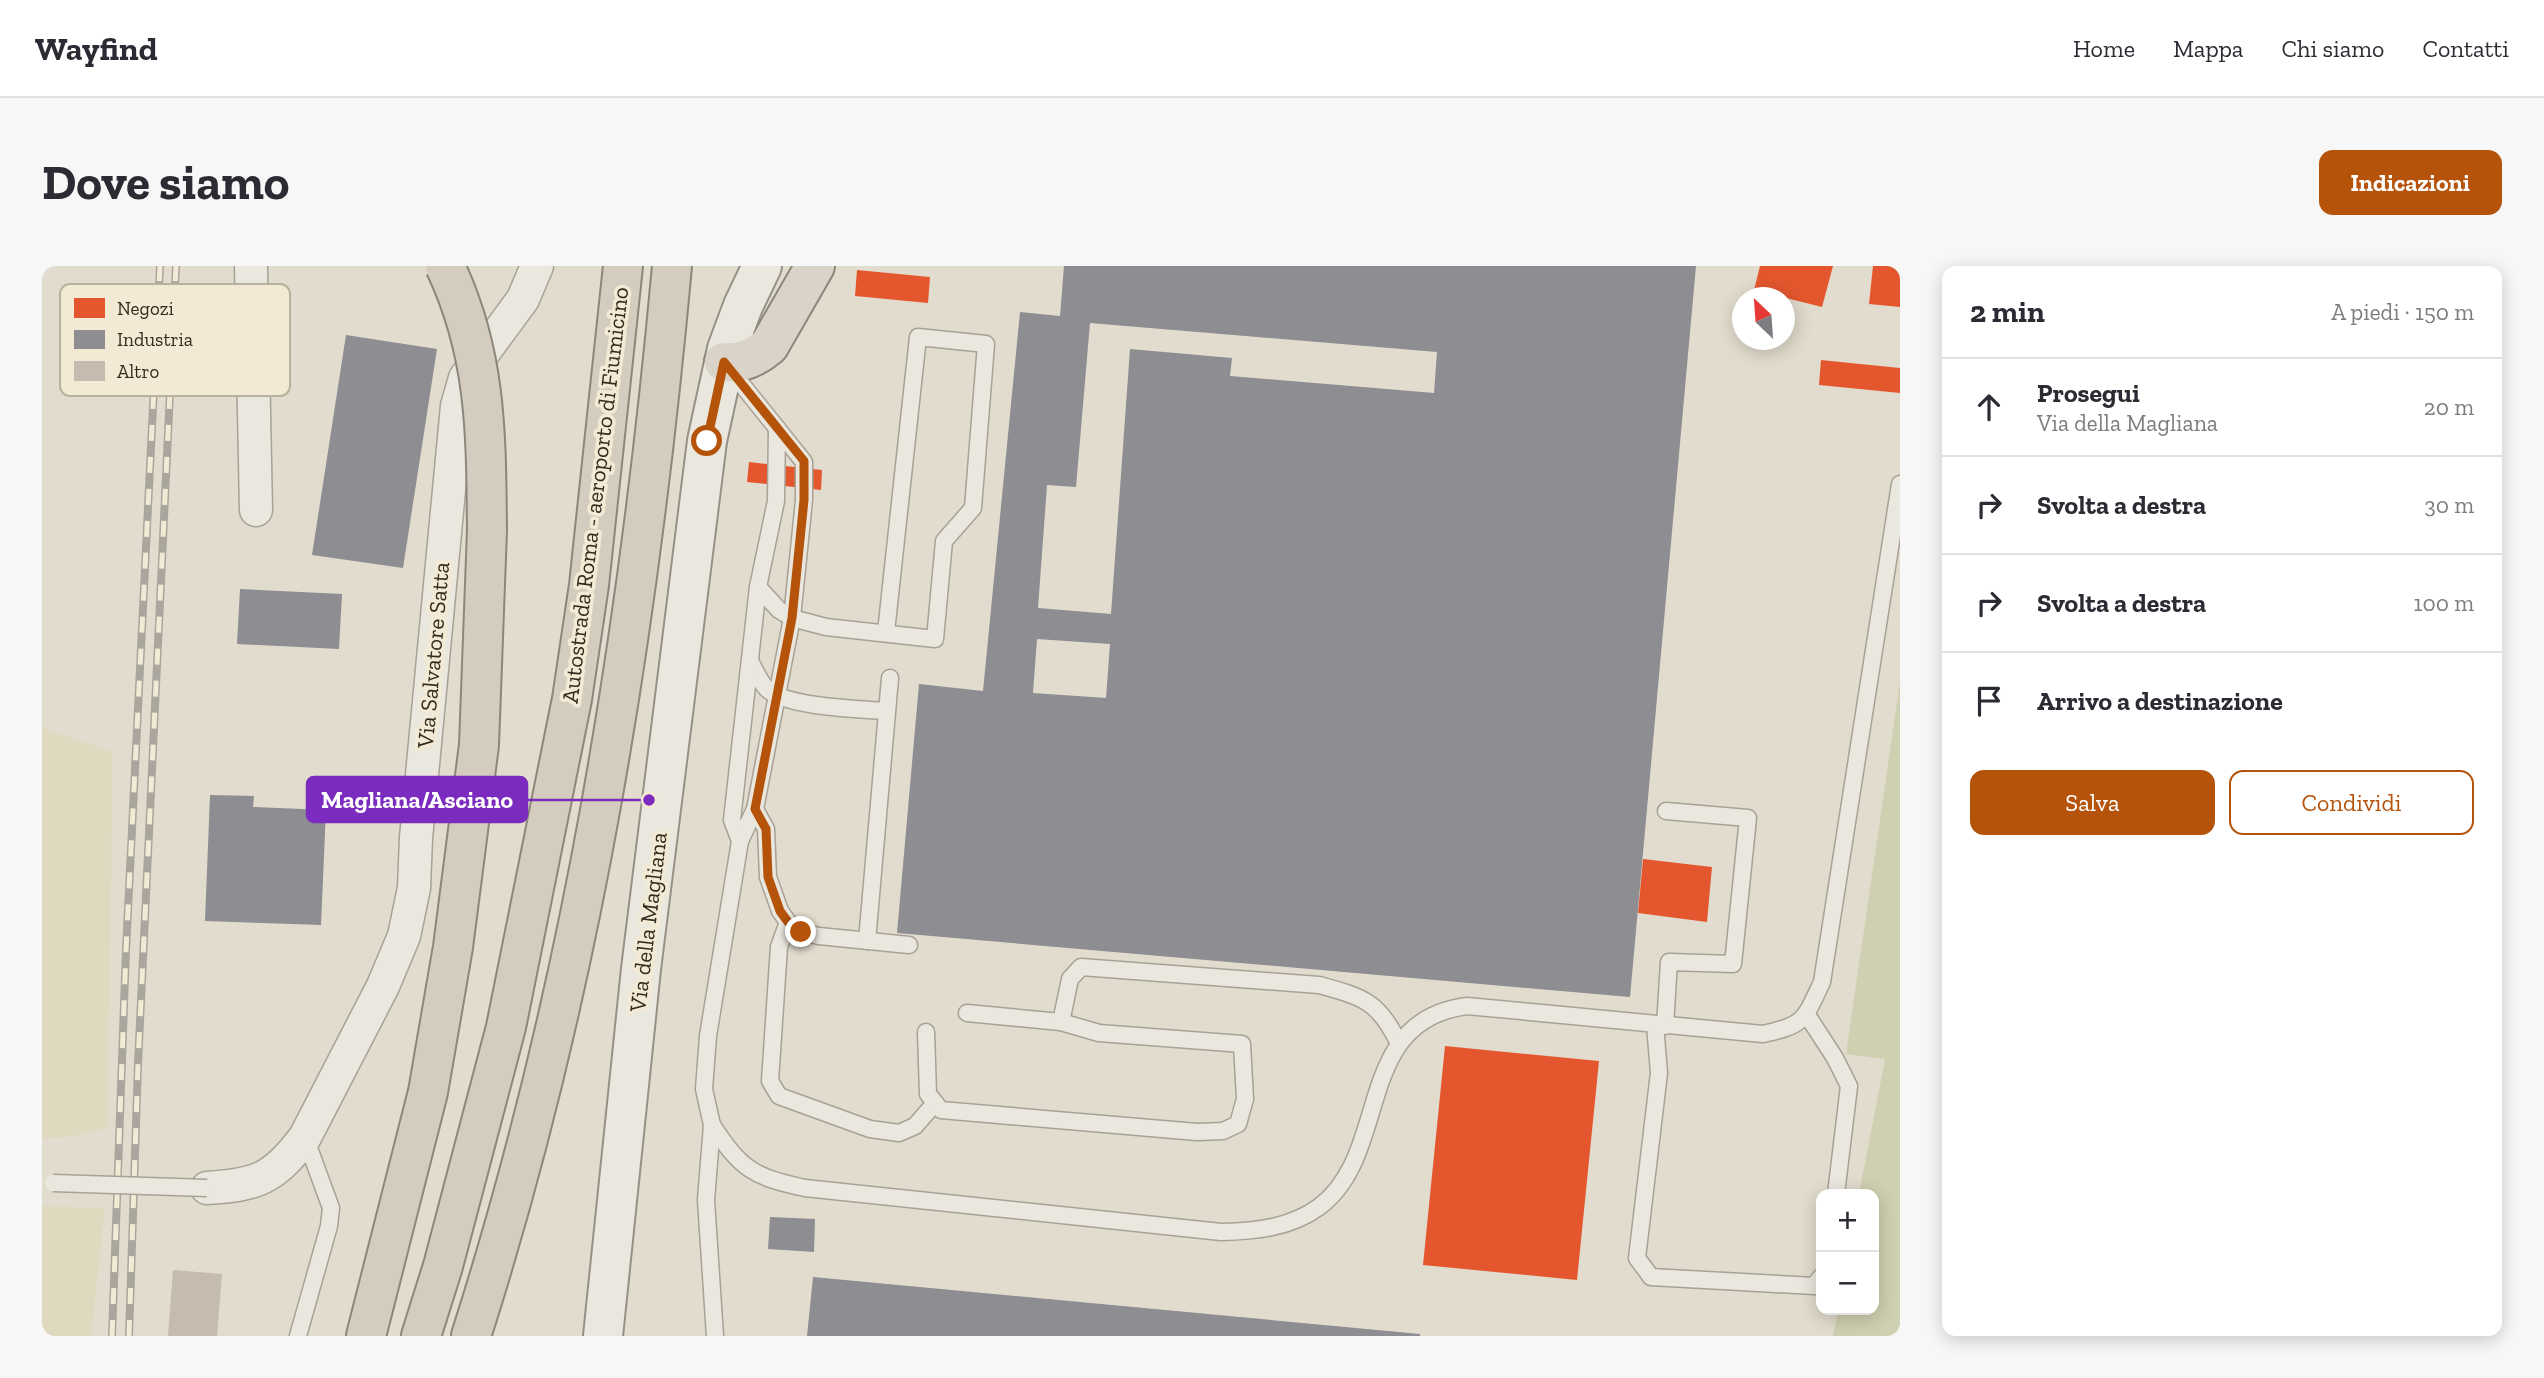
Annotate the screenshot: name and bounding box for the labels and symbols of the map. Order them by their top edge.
legend [60,284,290,396]
street label: Autostrada Roma - aeroporto di Fiumicino [556,285,634,705]
north arrow [1732,287,1795,350]
text: Negozi [117,297,174,320]
text: Industria [117,328,193,351]
text: Altro [117,360,159,383]
route start [691,425,722,456]
street label: Via Salvatore Satta [411,561,455,750]
callout: Magliana/Asciano [307,777,527,822]
text: Magliana/Asciano [321,785,513,814]
street label: Via della Magliana [623,830,673,1015]
route end [785,916,816,947]

